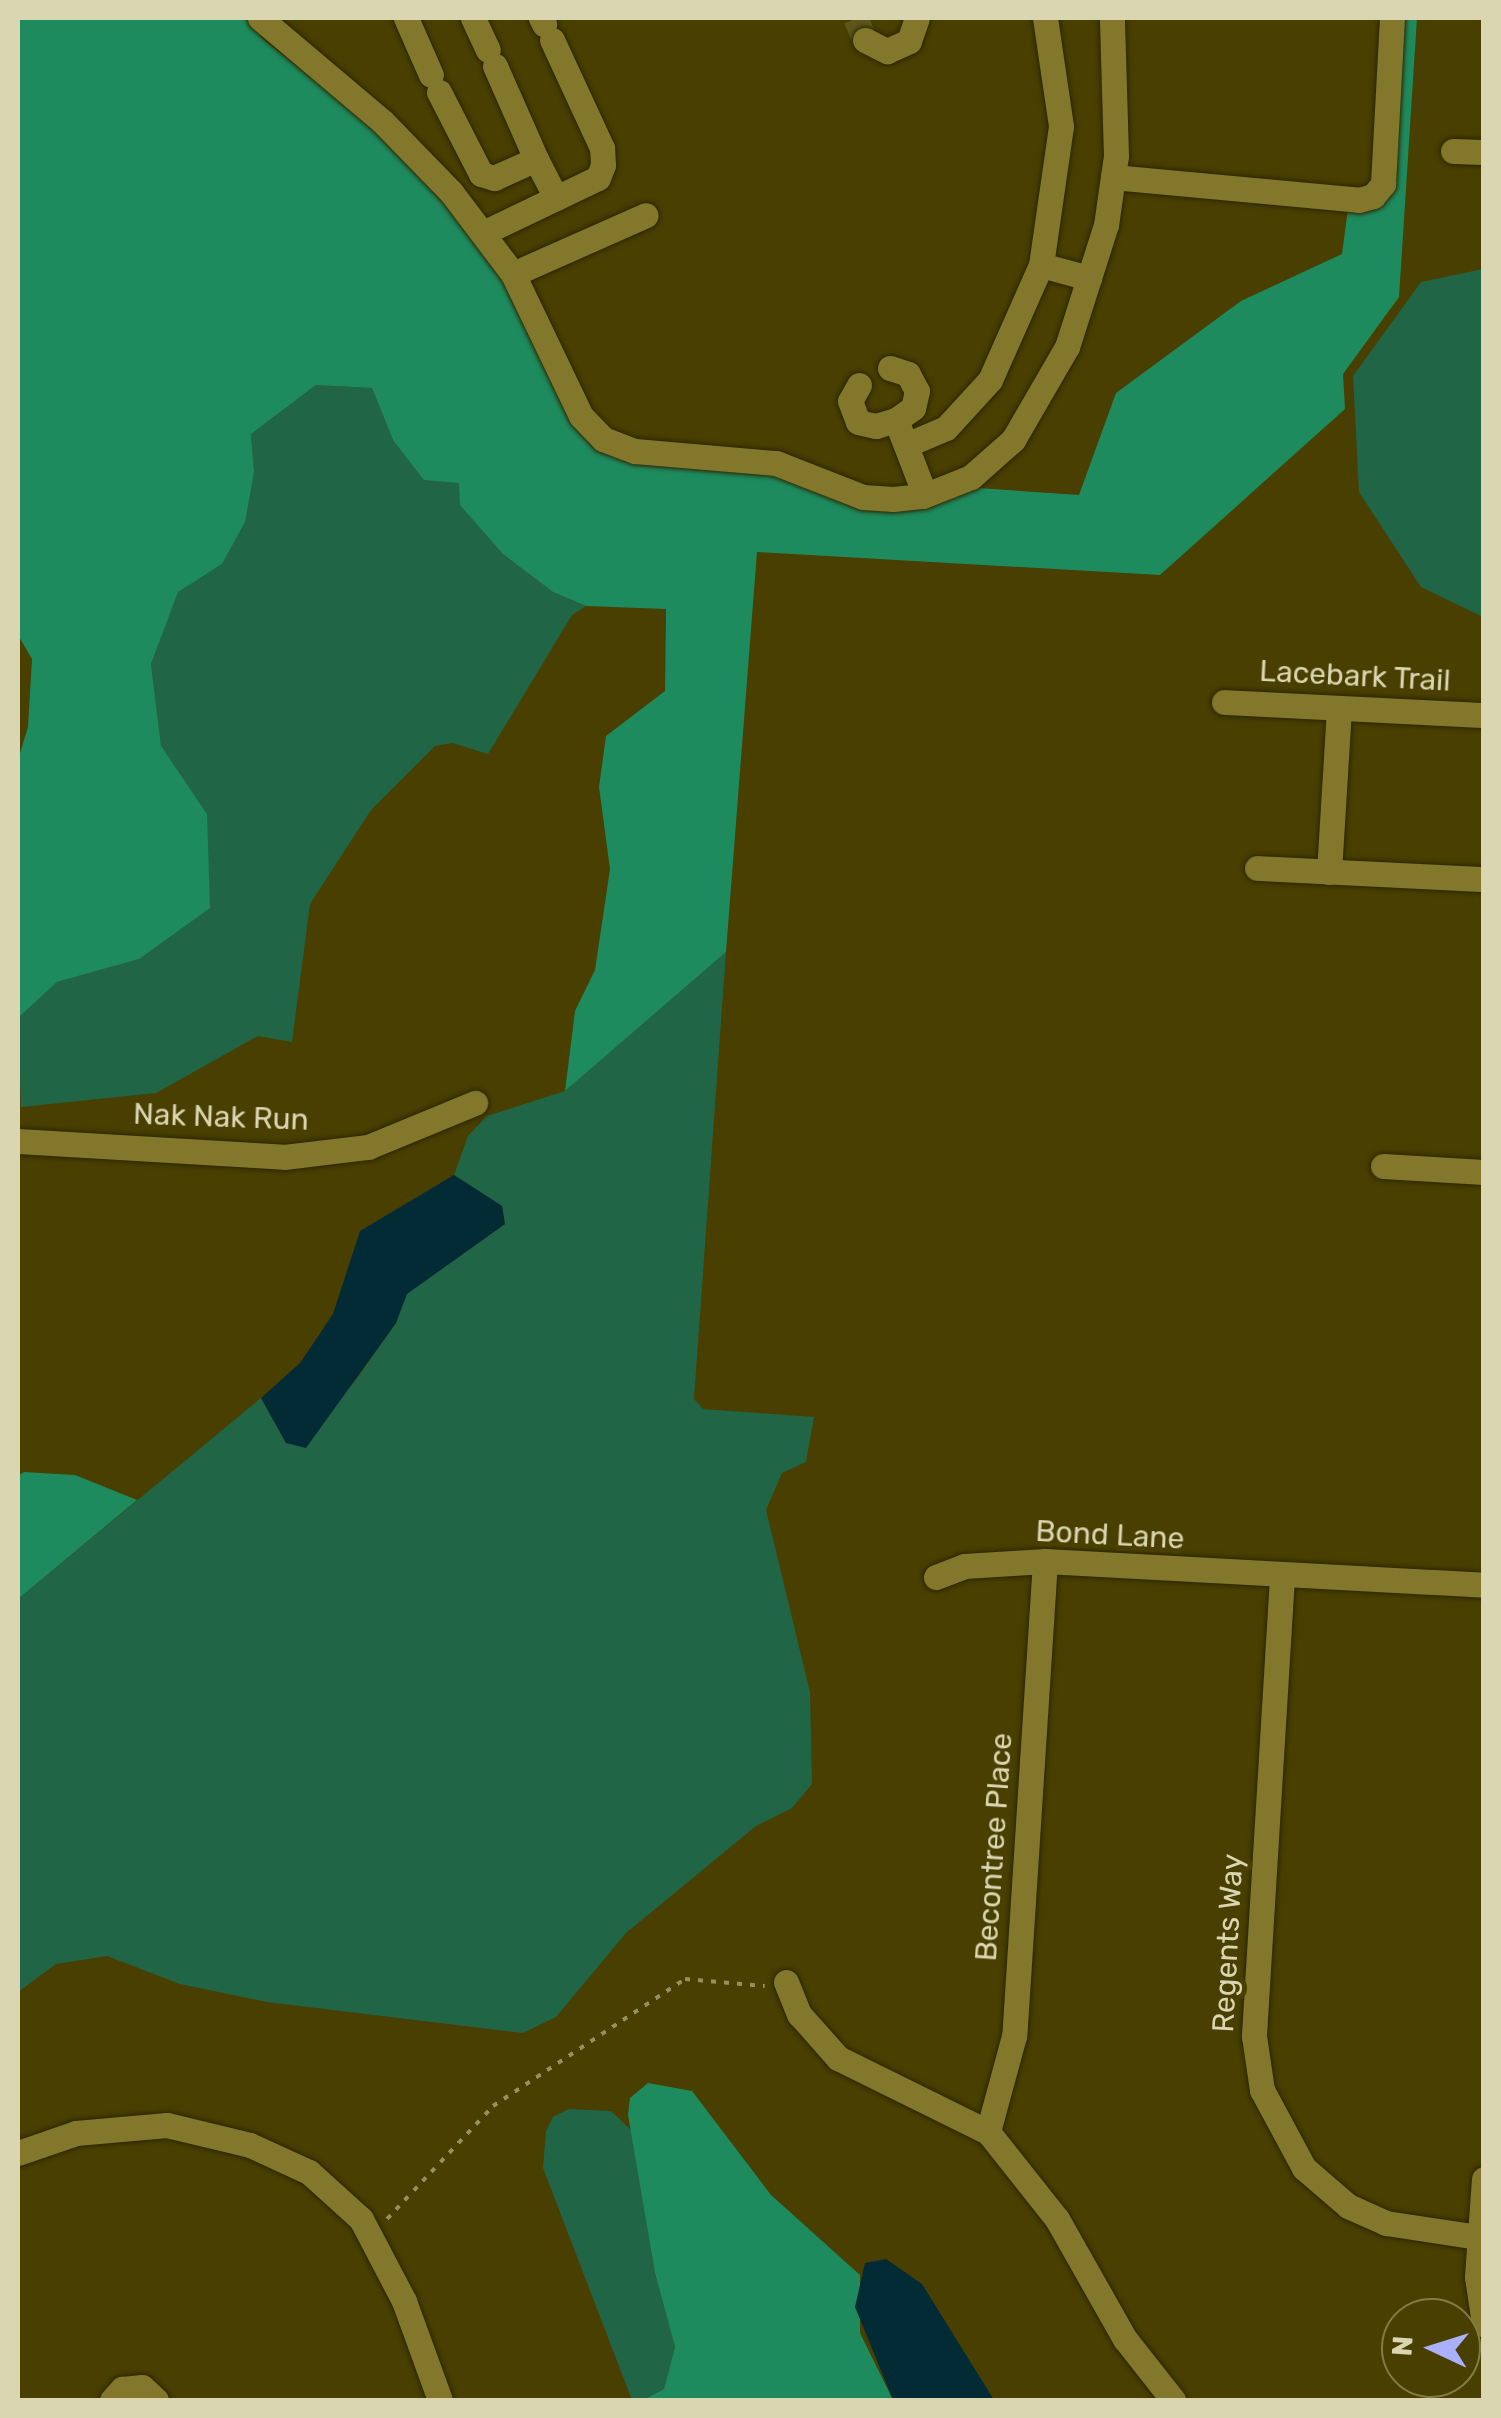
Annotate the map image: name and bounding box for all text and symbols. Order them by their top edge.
street label: Lacebark Trail [1258,653,1452,699]
street label: Nak Nak Run [132,1096,310,1138]
street label: Bond Lane [1035,1513,1185,1557]
street label: Becontree Place [968,1732,1020,1962]
street label: Regents Way [1205,1852,1251,2034]
north arrow [1381,2298,1481,2398]
text: N [1385,2335,1420,2357]

